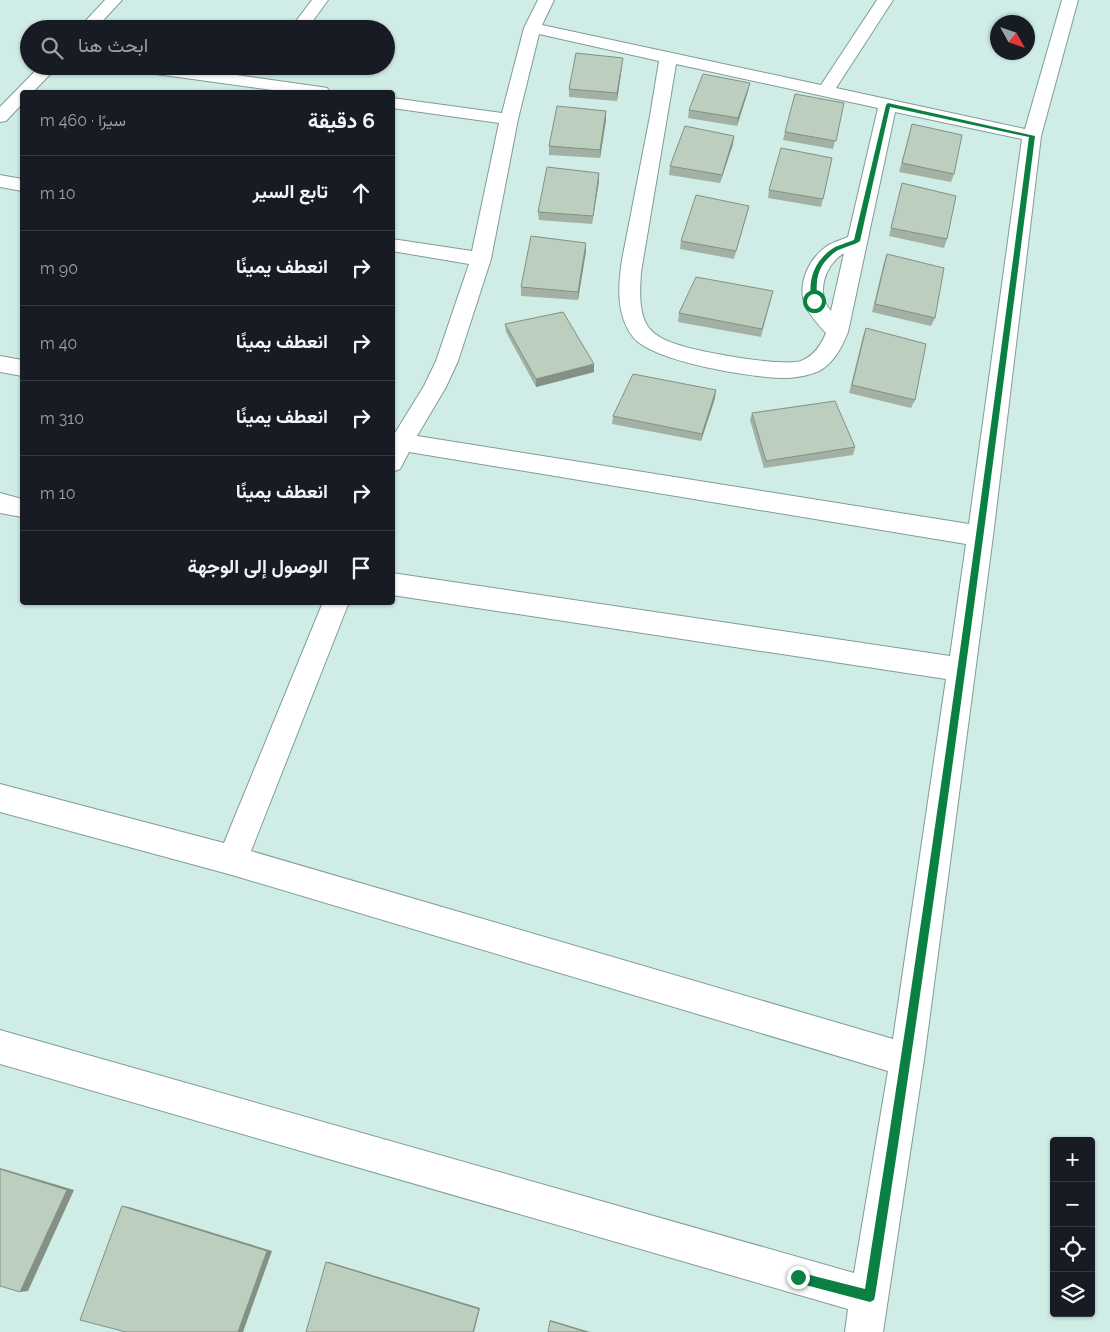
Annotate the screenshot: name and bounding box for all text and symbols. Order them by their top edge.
north arrow [990,15,1035,60]
search box [20,20,395,75]
icon: search [38,34,66,62]
text: ابحث هنا [78,34,148,56]
text: 6 دقيقة [308,108,375,133]
text: سيرًا · 460 m [40,111,126,130]
icon: ahead [347,179,375,207]
text: تابع السير [253,180,328,202]
text: 10 m [40,184,75,203]
icon: right [347,254,375,282]
text: انعطف يمينًا [236,255,328,277]
text: 90 m [40,259,78,278]
route start [803,290,826,313]
icon: right [347,329,375,357]
text: انعطف يمينًا [236,330,328,352]
text: 40 m [40,334,77,353]
icon: right [347,404,375,432]
text: انعطف يمينًا [236,405,328,427]
text: 310 m [40,409,84,428]
icon: right [347,479,375,507]
text: انعطف يمينًا [236,480,328,502]
text: 10 m [40,484,75,503]
icon: arrive [347,554,375,582]
text: الوصول إلى الوجهة [188,555,328,577]
map controls [1050,1137,1095,1317]
button: + [1050,1137,1095,1182]
button: − [1050,1182,1095,1227]
button: locate [1050,1227,1095,1272]
route end [787,1266,810,1289]
button: layers [1050,1272,1095,1317]

